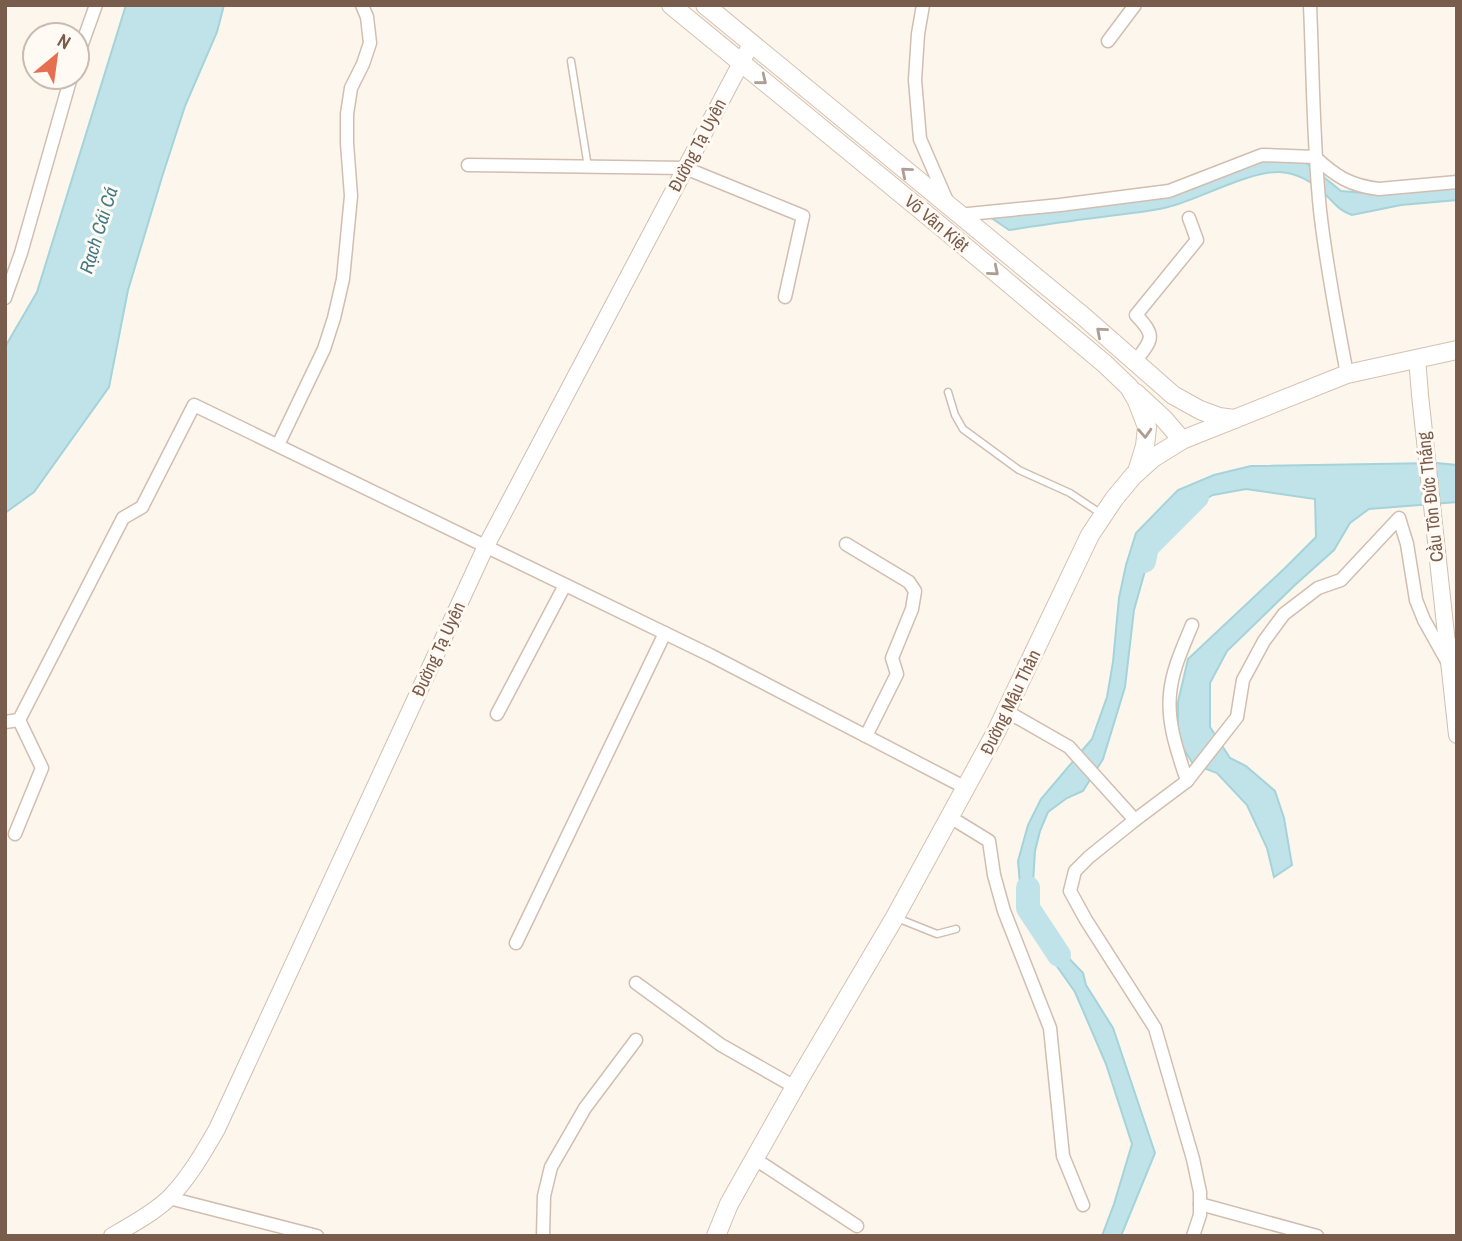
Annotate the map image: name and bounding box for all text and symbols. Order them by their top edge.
north arrow [21,21,91,91]
text: N [53,27,75,55]
one-way arrow [754,71,766,84]
street label: Đường Tạ Uyên [662,94,732,196]
one-way arrow [901,168,914,180]
water label: Rạch Cái Cá [73,183,124,276]
street label: Võ Văn Kiệt [900,189,974,257]
one-way arrow [986,263,999,275]
one-way arrow [1096,328,1109,340]
one-way arrow [1137,428,1152,439]
street label: Cầu Tôn Đức Thắng [1411,430,1449,563]
street label: Đường Tạ Uyên [405,598,471,700]
street label: Đường Mậu Thân [974,645,1046,759]

